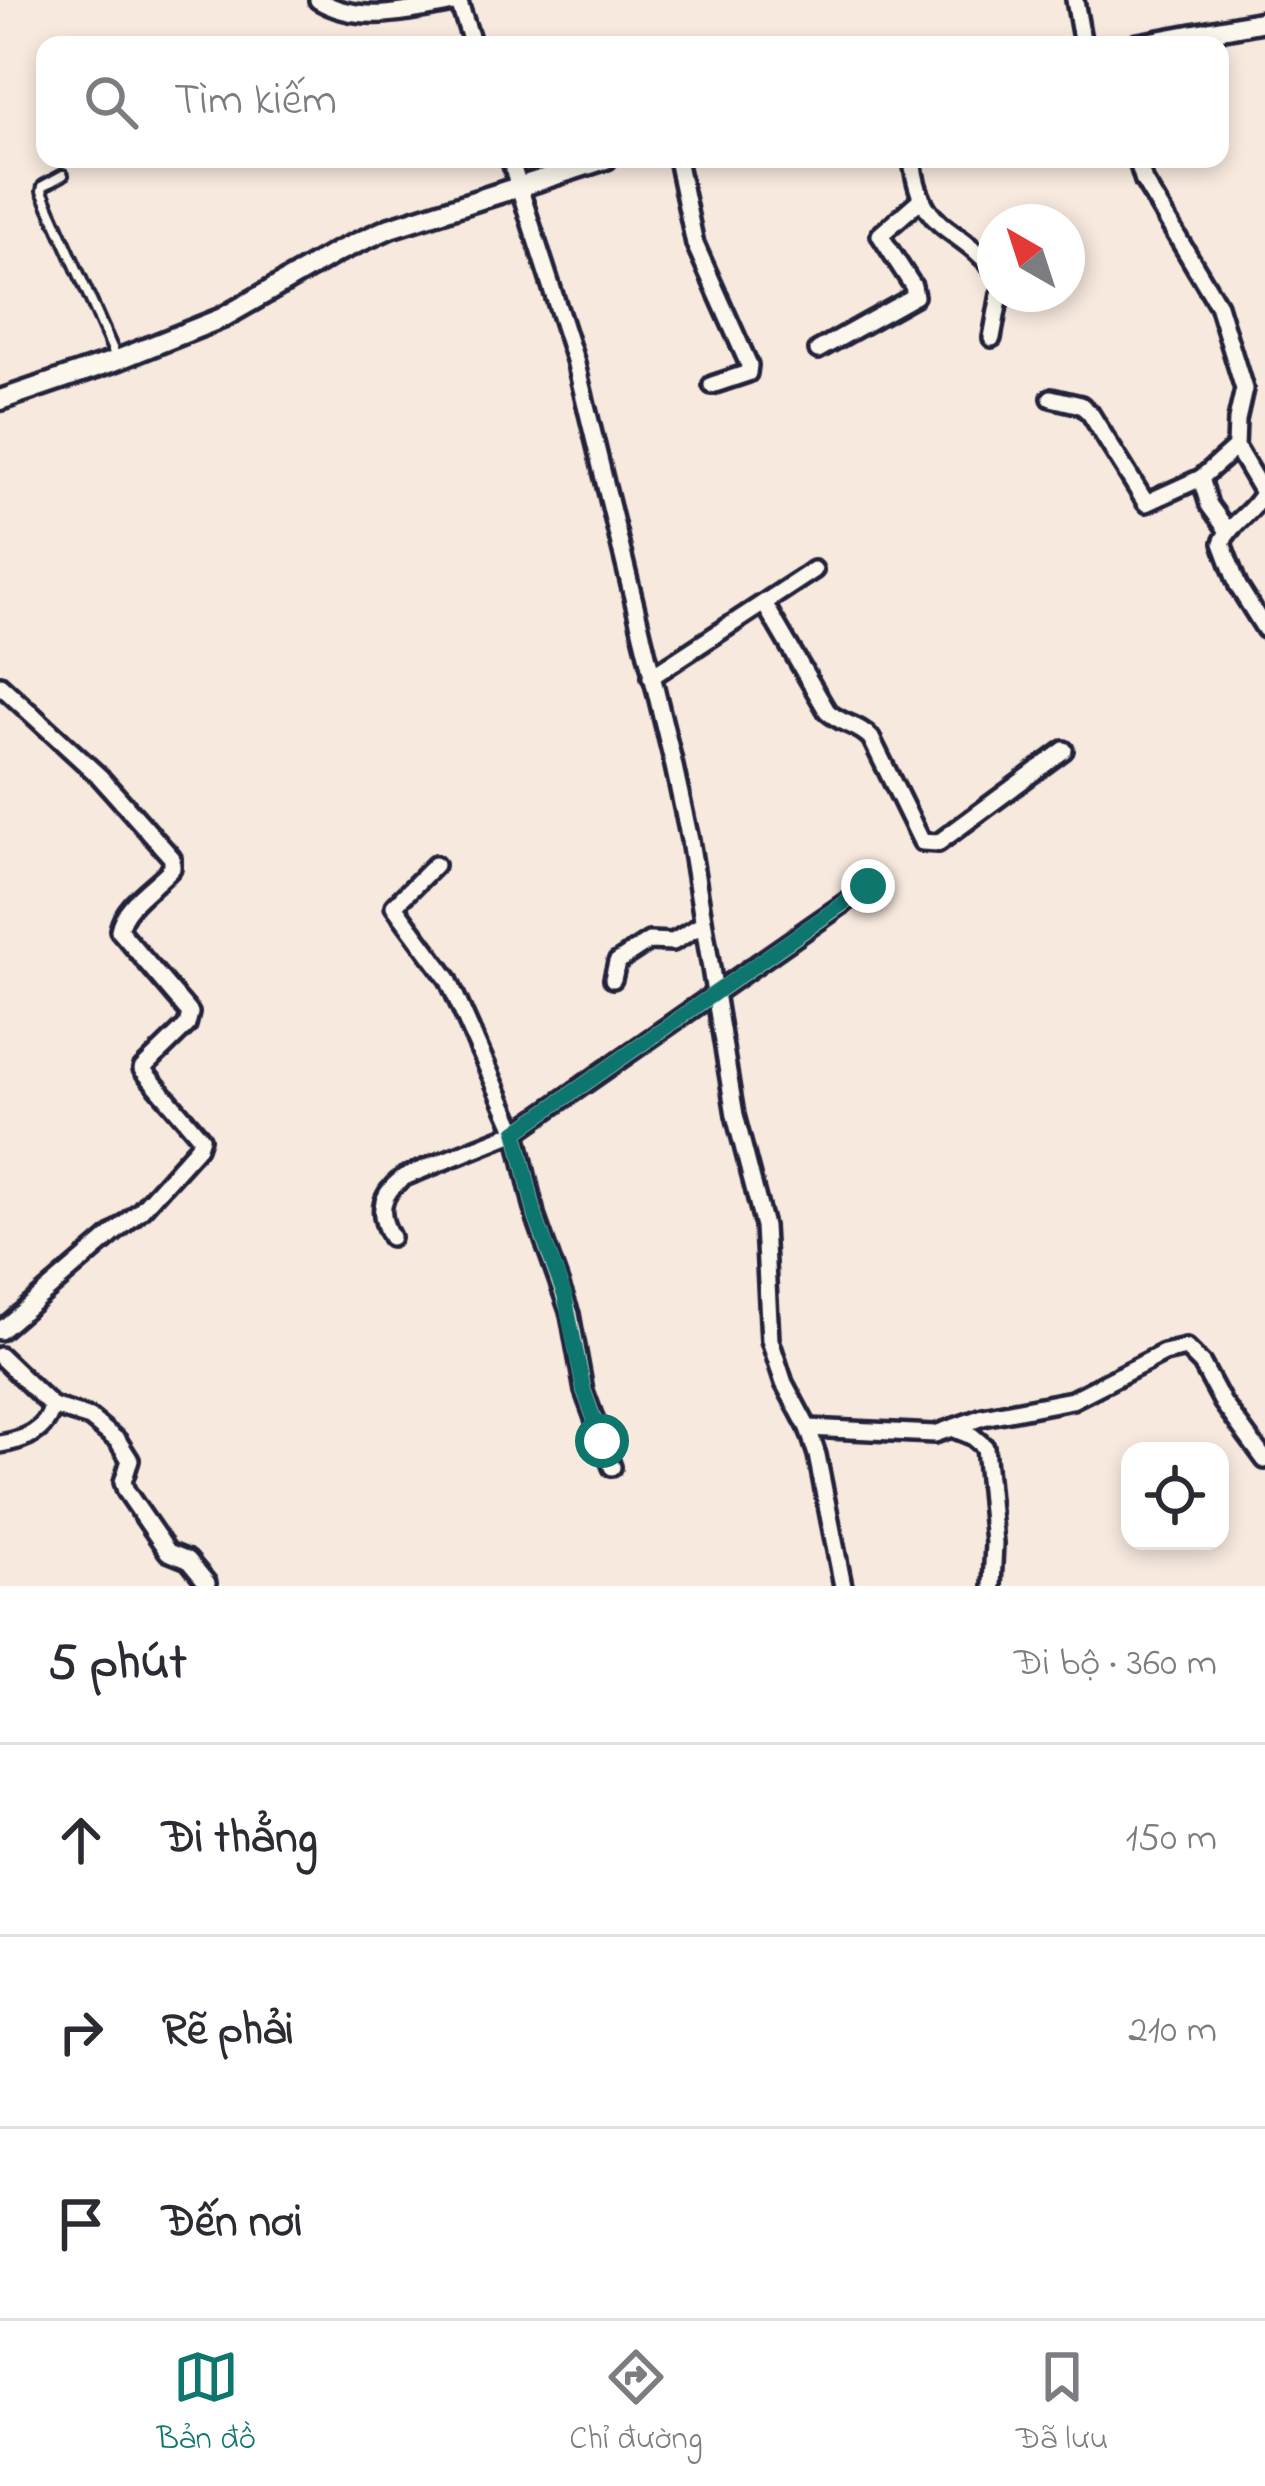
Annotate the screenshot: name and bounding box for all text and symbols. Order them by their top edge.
search box [36,36,1229,168]
icon: search [78,69,144,135]
text: Tìm kiếm [174,69,337,135]
north arrow [977,204,1085,312]
route end [841,859,895,913]
route start [575,1414,629,1468]
map controls [1121,1442,1229,1550]
button: locate [1121,1442,1229,1550]
text: 5 phút [48,1627,187,1702]
text: Đi bộ · 360 m [1014,1636,1217,1693]
icon: ahead [48,1807,114,1873]
text: Đi thẳng [162,1807,318,1873]
text: 150 m [1125,1811,1217,1868]
icon: right [48,1999,114,2065]
text: Rẽ phải [162,1999,294,2065]
text: 210 m [1128,2003,1217,2060]
icon: arrive [48,2191,114,2257]
text: Đến nơi [162,2191,302,2257]
tab: Bản đồ [157,2344,256,2464]
tab: Chỉ đường [569,2344,703,2464]
tab: Đã lưu [1016,2344,1108,2464]

